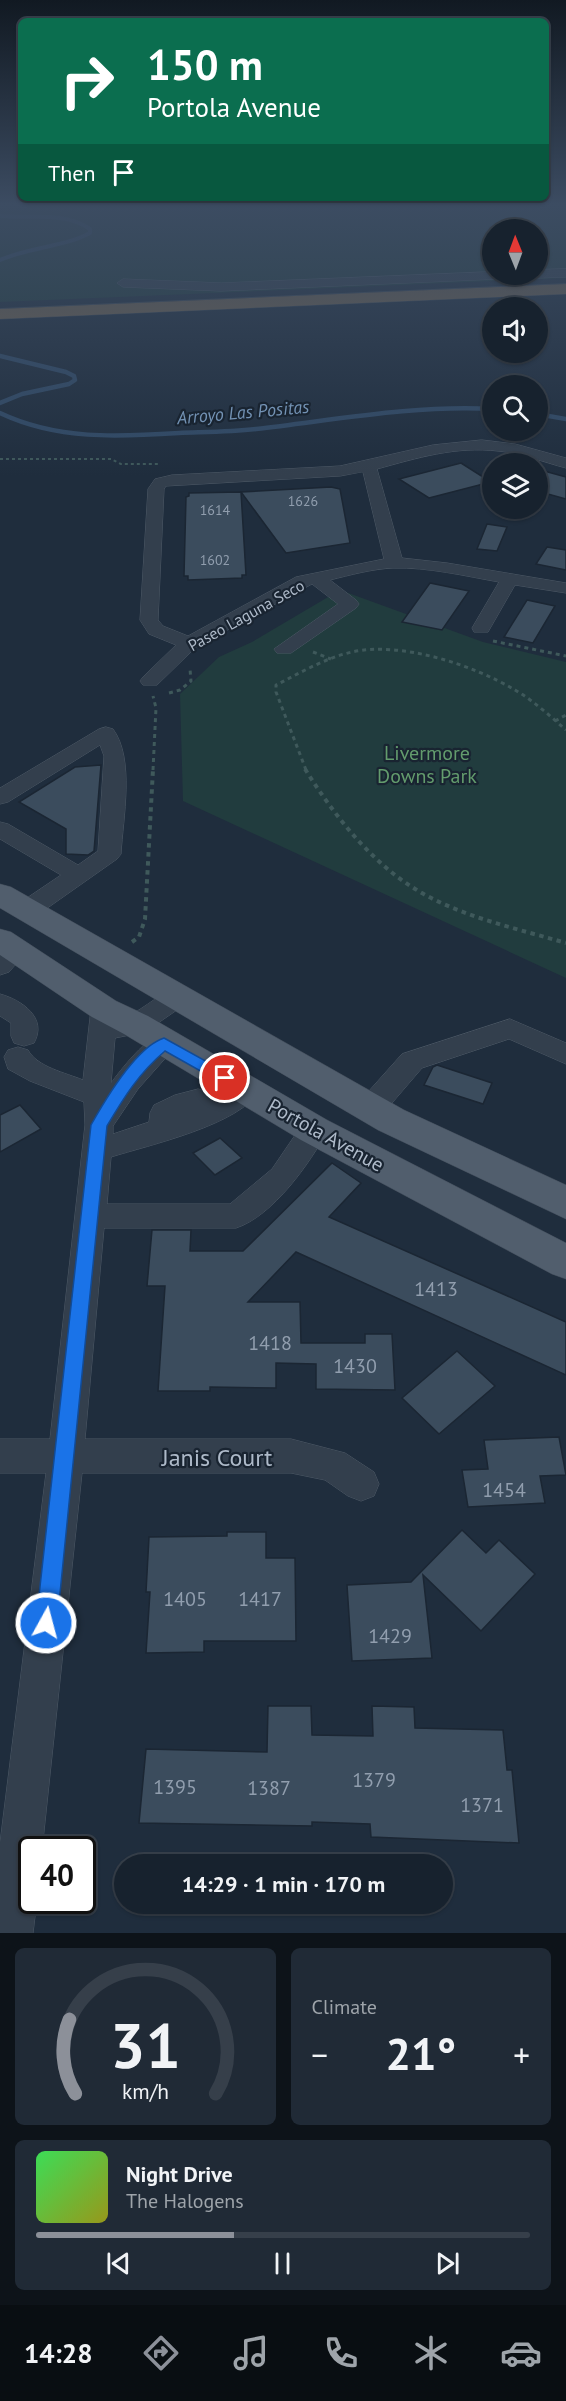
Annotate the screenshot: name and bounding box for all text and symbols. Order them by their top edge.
text: 150 m [147,37,263,92]
icon: right [48,42,126,120]
text: Portola Avenue [147,90,321,124]
icon: arrive [107,156,140,189]
text: Then [48,159,95,187]
north arrow [482,219,548,285]
map controls [482,219,548,519]
button: sound [482,297,548,363]
button: search [482,375,548,441]
water label: Arroyo Las Positas [175,395,311,429]
button: layers [482,453,548,519]
house number: 1626 [288,492,318,510]
house number: 1614 [200,501,231,519]
house number: 1602 [200,551,230,569]
street label: Paseo Laguna Seco [184,575,308,655]
park label: Livermore Downs Park [377,740,477,789]
pin [199,1052,250,1103]
icon: arrive [208,1061,241,1094]
street label: Portola Avenue [263,1092,389,1178]
house number: 1413 [414,1276,458,1302]
house number: 1418 [248,1330,292,1356]
house number: 1430 [333,1353,377,1379]
street label: Janis Court [161,1442,272,1473]
house number: 1454 [482,1477,526,1503]
house number: 1405 [163,1586,207,1612]
house number: 1417 [238,1586,282,1612]
position arrow [14,1591,78,1655]
house number: 1429 [368,1623,412,1649]
house number: 1379 [352,1767,396,1793]
house number: 1395 [153,1774,197,1800]
house number: 1387 [247,1775,291,1801]
house number: 1371 [460,1792,504,1818]
speed limit sign: 40 [18,1836,96,1914]
text: 14:29 · 1 min · 170 m [182,1870,385,1898]
text: Climate [312,1994,377,2020]
text: 31 [110,2004,181,2085]
text: 21° [385,2024,456,2082]
text: − [312,2033,328,2076]
text: + [513,2033,530,2076]
text: km/h [122,2077,169,2105]
text: Night Drive [126,2160,233,2188]
text: The Halogens [126,2188,244,2214]
icon: previous [102,2247,135,2280]
icon: pause [266,2247,299,2280]
icon: next [431,2247,464,2280]
icon: directions [140,2332,182,2374]
icon: music [230,2332,272,2374]
icon: phone [320,2332,362,2374]
icon: climate [410,2332,452,2374]
icon: car [500,2332,542,2374]
text: 14:28 [24,2336,92,2370]

